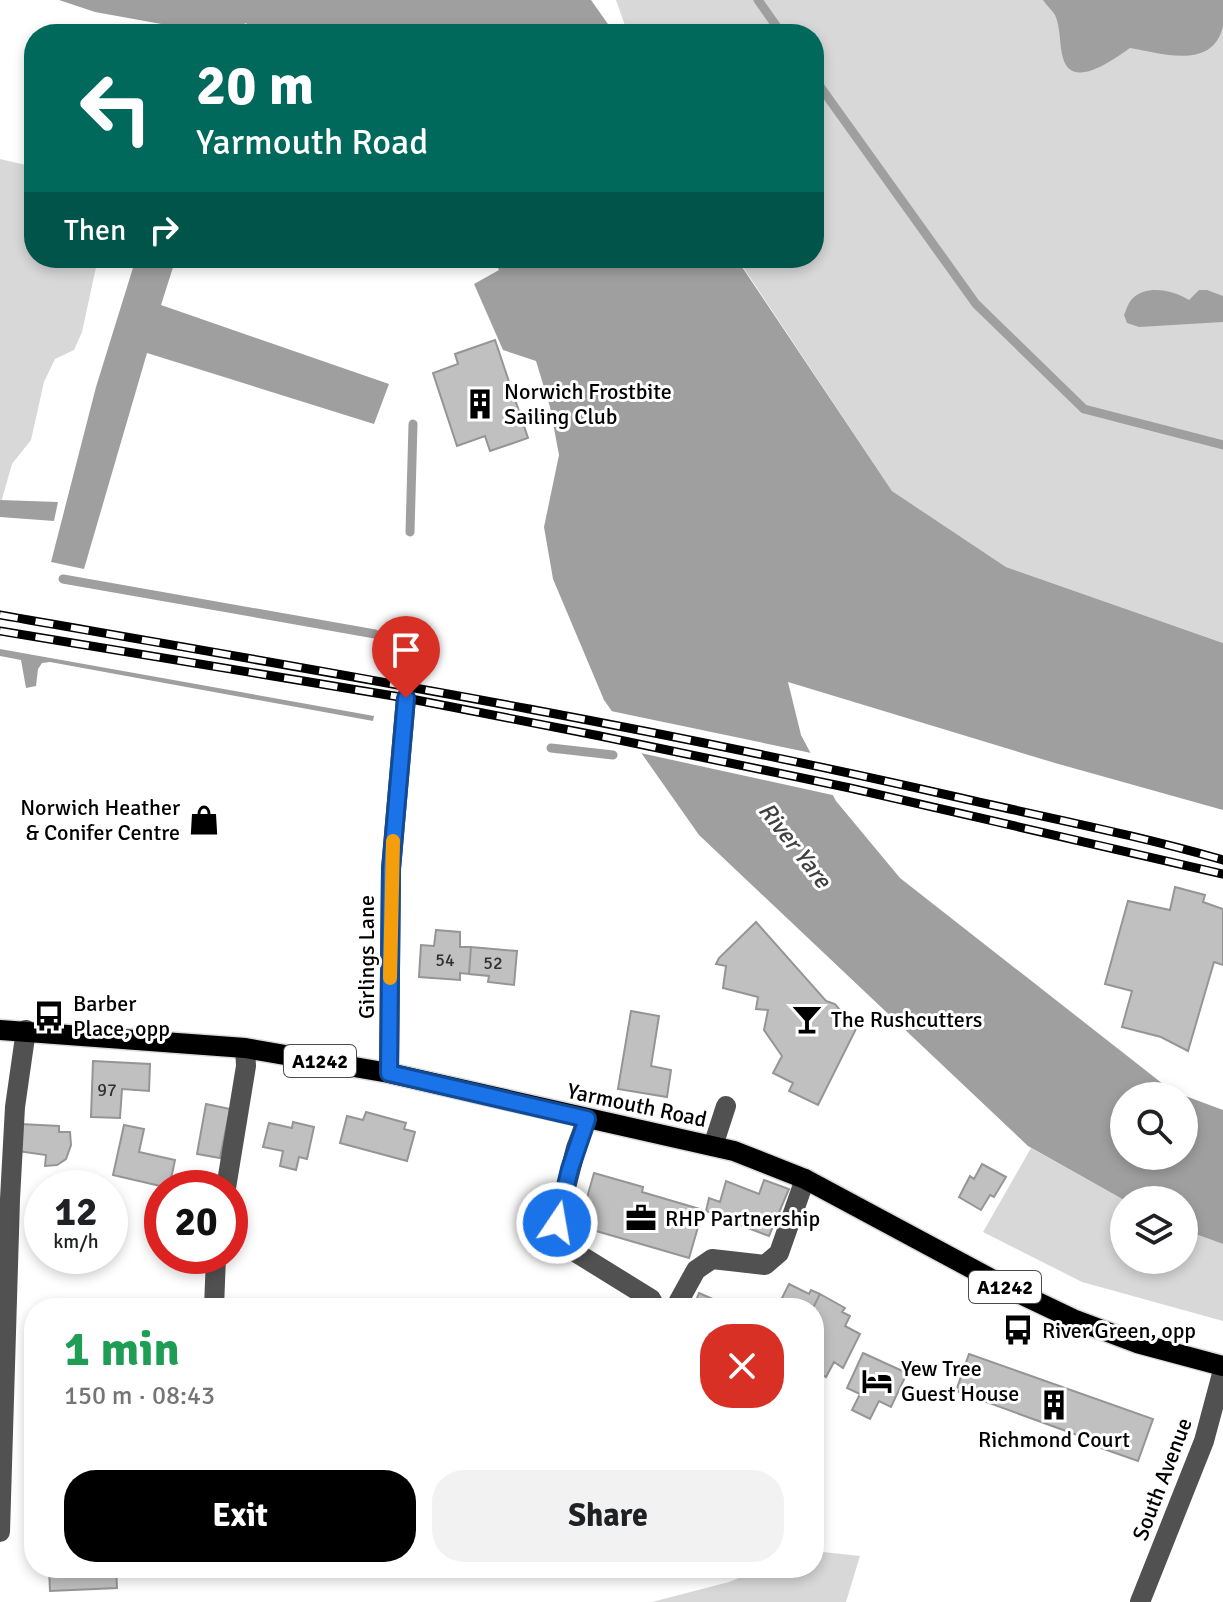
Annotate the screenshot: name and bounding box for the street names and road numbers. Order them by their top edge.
street label: Girlings Lane [353,895,380,1019]
road number: A1242 [284,1045,356,1077]
street label: Yarmouth Road [565,1077,709,1133]
road number: A1242 [969,1271,1041,1303]
street label: South Avenue [1126,1414,1198,1544]

